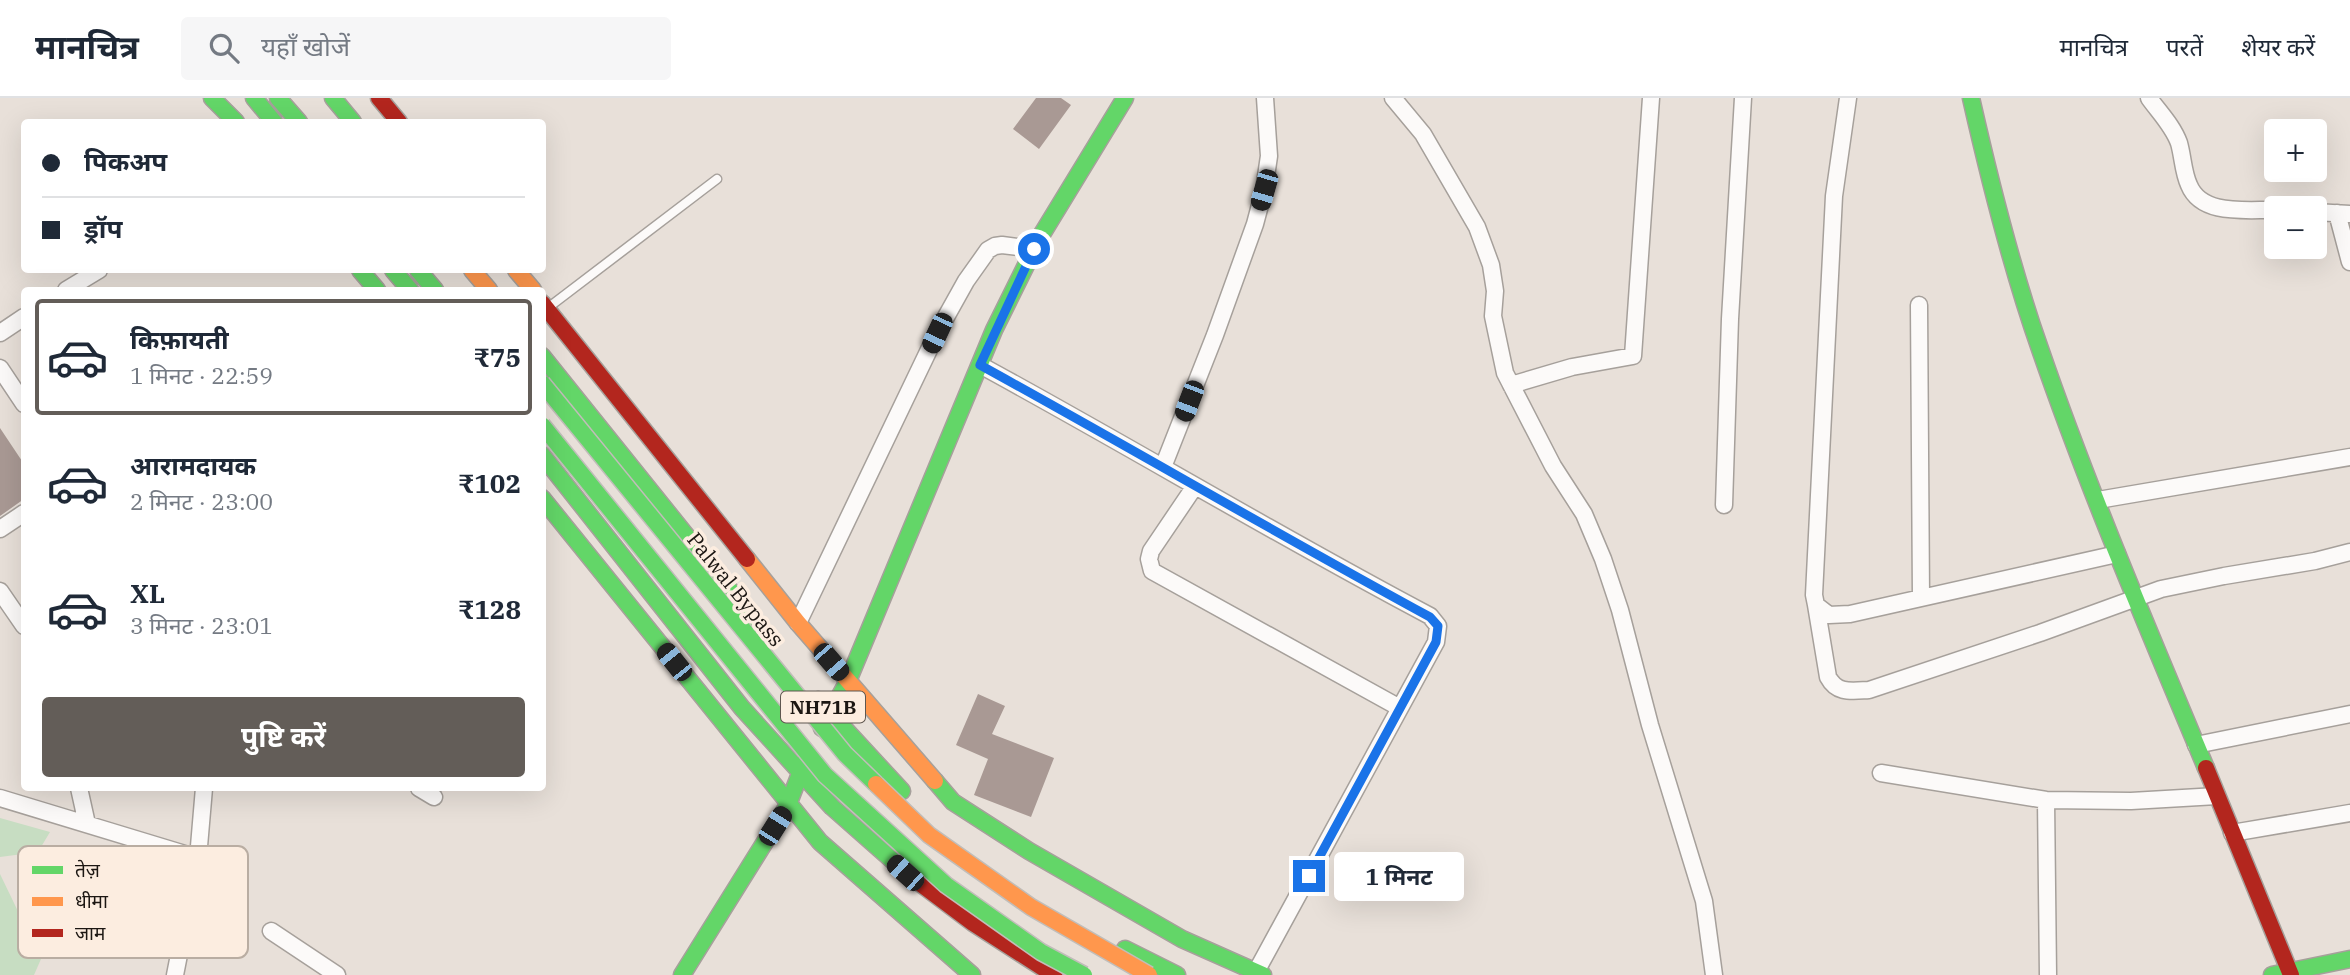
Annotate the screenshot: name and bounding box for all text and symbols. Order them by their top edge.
search box [181,17,671,80]
text: मानचित्र [35,25,139,68]
icon: search [205,29,243,67]
text: यहाँ खोजें [261,29,350,63]
text: मानचित्र [2059,31,2128,63]
text: परतें [2166,31,2203,63]
text: शेयर करें [2241,31,2315,63]
map controls [2264,119,2327,259]
button: + [2264,119,2327,182]
text: पिकअप [84,144,167,178]
car [1249,167,1280,213]
button: − [2264,196,2327,259]
text: ड्रॉप [84,211,122,245]
route start [1018,233,1050,265]
car [919,310,956,356]
text: किफ़ायती [130,322,229,356]
icon: car [46,326,109,389]
text: ₹75 [473,340,521,374]
text: 1 मिनट · 22:59 [130,360,273,390]
car [1172,378,1207,424]
text: आरामदायक [130,448,256,482]
icon: car [46,452,109,515]
text: ₹102 [458,466,521,500]
text: 2 मिनट · 23:00 [130,486,273,516]
street label: Palwal Bypass [681,526,791,652]
text: XL [130,576,165,610]
icon: car [46,578,109,641]
text: ₹128 [458,592,521,626]
text: 3 मिनट · 23:01 [130,610,273,640]
car [653,639,696,685]
car [810,639,853,685]
road number: NH71B [781,692,865,722]
button: पुष्टि करें [42,697,525,777]
car [755,803,796,849]
legend [18,846,248,958]
car [883,851,928,895]
callout: 1 मिनट [1334,852,1463,900]
text: तेज़ [75,858,101,882]
route end [1293,860,1325,892]
text: 1 मिनट [1365,861,1433,891]
text: धीमा [75,889,109,913]
text: जाम [75,921,106,945]

